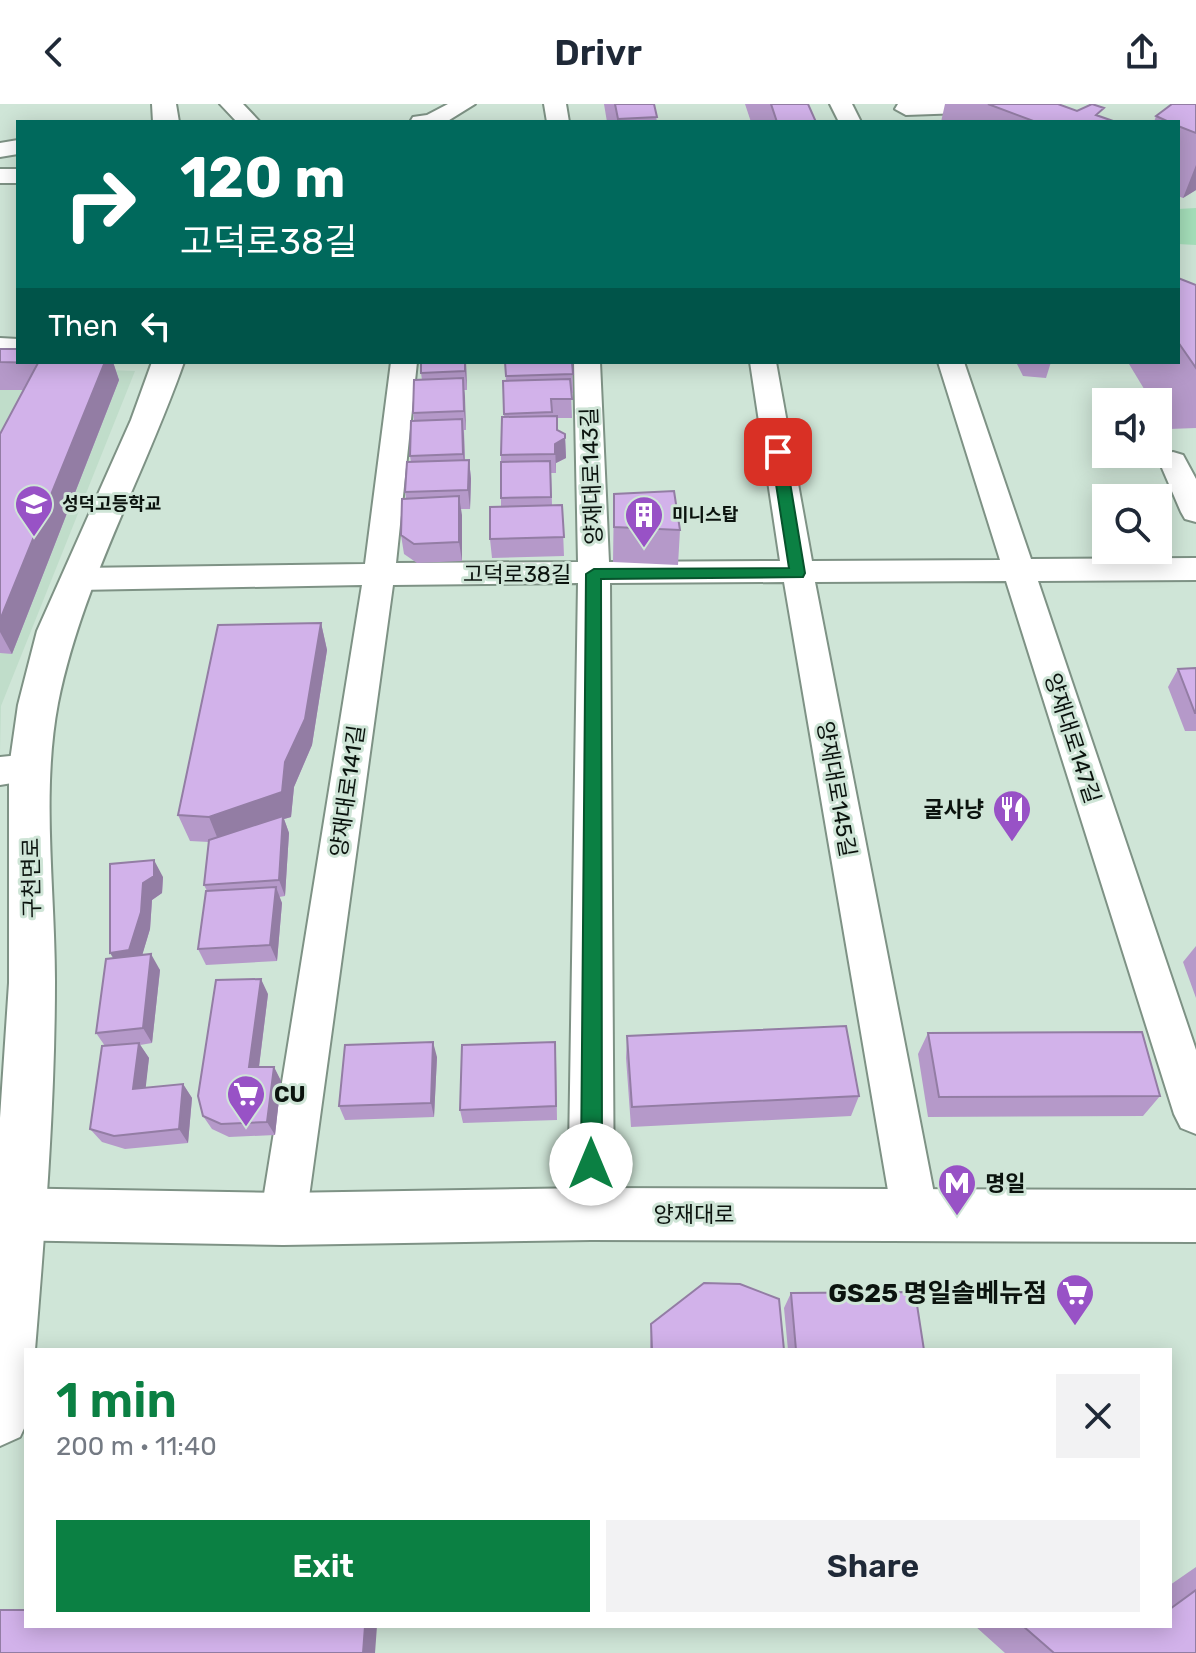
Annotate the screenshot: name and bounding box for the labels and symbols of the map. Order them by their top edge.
street label: 양재대로143길 [576,407,607,545]
pin [744,418,812,486]
school or university icon: 성덕고등학교 [13,483,55,538]
place label: 성덕고등학교 [62,493,161,515]
building icon: 미니스탑 [623,494,665,549]
place label: 미니스탑 [672,504,739,526]
street label: 고덕로38길 [463,561,571,588]
street label: 양재대로147길 [1039,670,1106,807]
street label: 양재대로145길 [811,719,862,859]
street label: 양재대로141길 [325,723,370,859]
restaurant icon: 굴사냥 [991,788,1033,843]
place label: 굴사냥 [923,796,984,823]
street label: 구천면로 [17,837,46,919]
supermarket icon: CU [225,1073,267,1128]
place label: CU [274,1081,305,1108]
position arrow [549,1122,633,1206]
metro station icon: 명일 [936,1162,978,1217]
place label: 명일 [985,1170,1025,1197]
street label: 양재대로 [654,1201,734,1228]
supermarket icon: GS25 명일솔베뉴점 [1054,1272,1096,1327]
place label: GS25 명일솔베뉴점 [828,1278,1047,1309]

